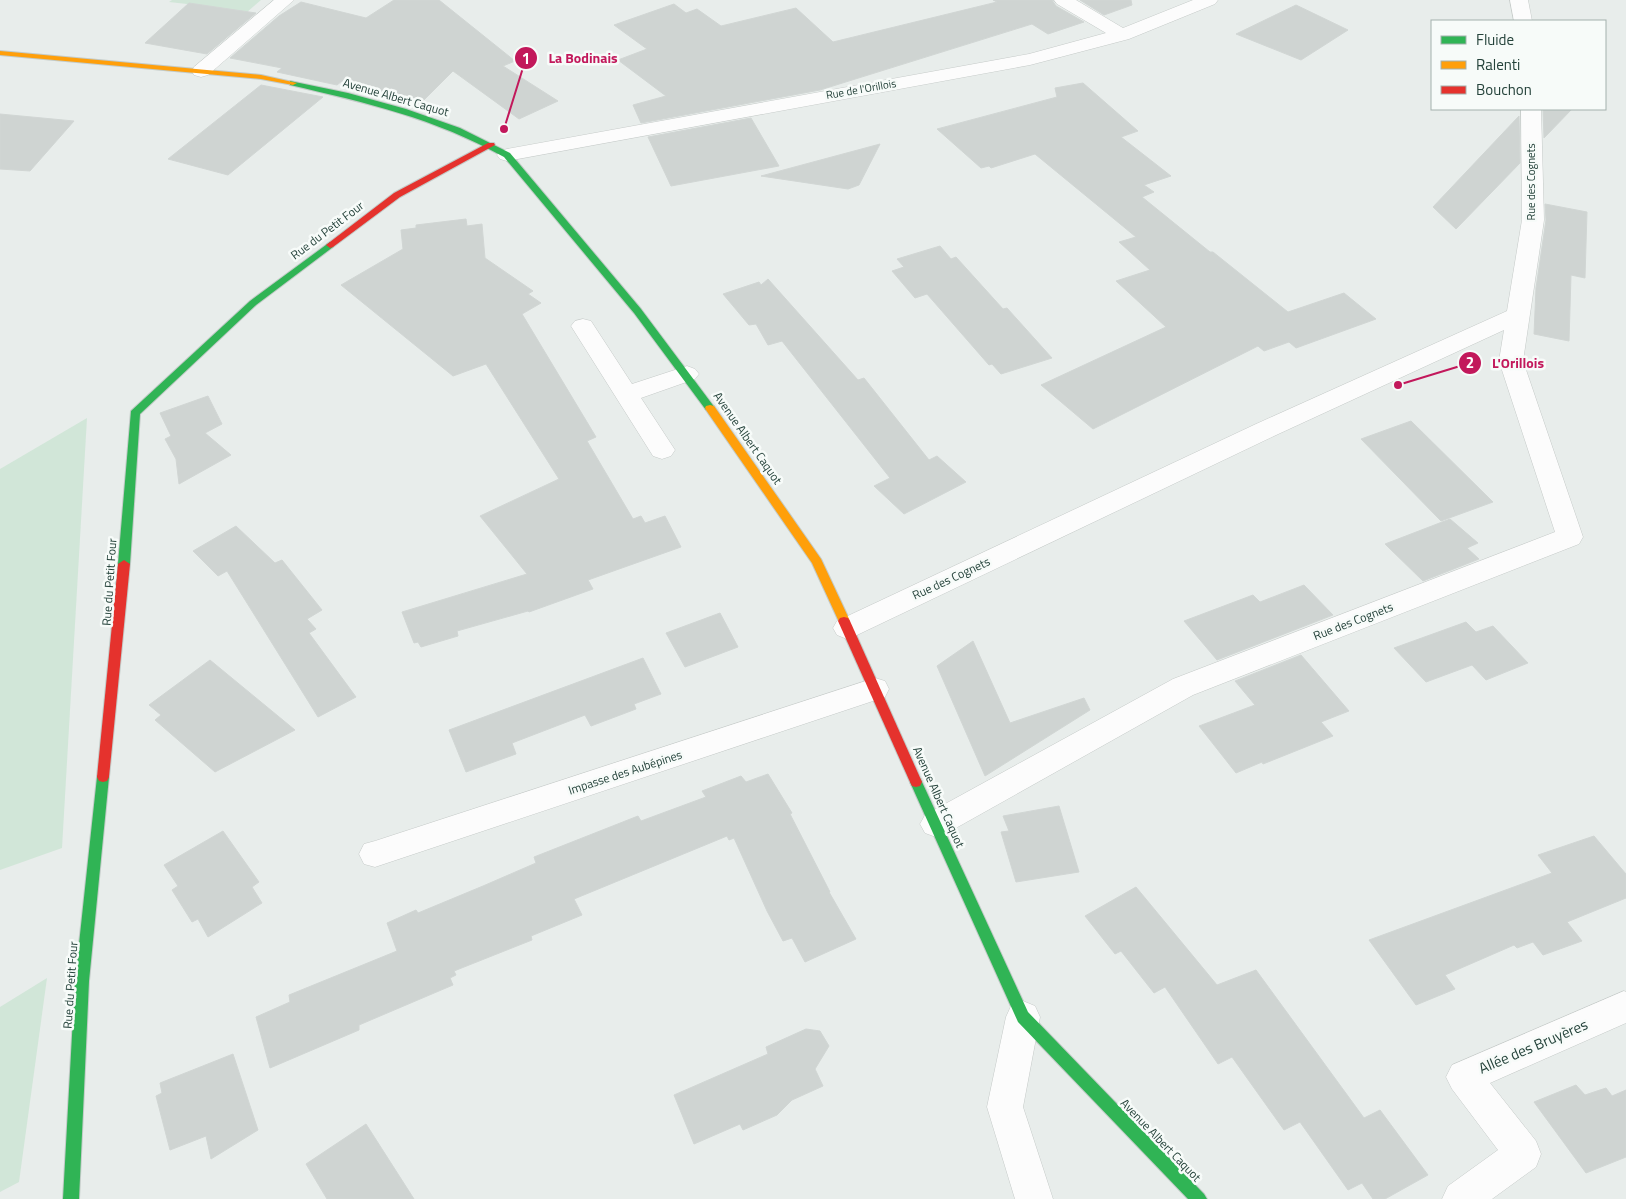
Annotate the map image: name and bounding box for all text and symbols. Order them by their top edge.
legend [1431,20,1606,110]
text: Fluide [1476,28,1514,51]
callout: La Bodinais [513,44,628,73]
text: 1 [522,47,530,70]
text: La Bodinais [548,47,618,68]
text: Ralenti [1476,53,1520,76]
street label: Avenue Albert Caquot [341,73,452,121]
street label: Rue de l'Orillois [825,75,897,103]
text: Bouchon [1476,78,1532,101]
street label: Rue des Cognets [1523,143,1539,221]
street label: Rue du Petit Four [286,196,368,264]
callout: L'Orillois [1457,349,1554,378]
text: 2 [1466,351,1474,374]
text: L'Orillois [1492,352,1544,373]
street label: Avenue Albert Caquot [709,388,788,489]
street label: Rue du Petit Four [96,538,122,626]
street label: Rue des Cognets [909,551,994,604]
street label: Rue des Cognets [1310,597,1396,645]
street label: Avenue Albert Caquot [908,743,970,851]
street label: Impasse des Aubépines [566,744,685,799]
street label: Rue du Petit Four [57,941,83,1029]
street label: Allée des Bruyères [1475,1013,1591,1079]
street label: Avenue Albert Caquot [1116,1094,1206,1186]

